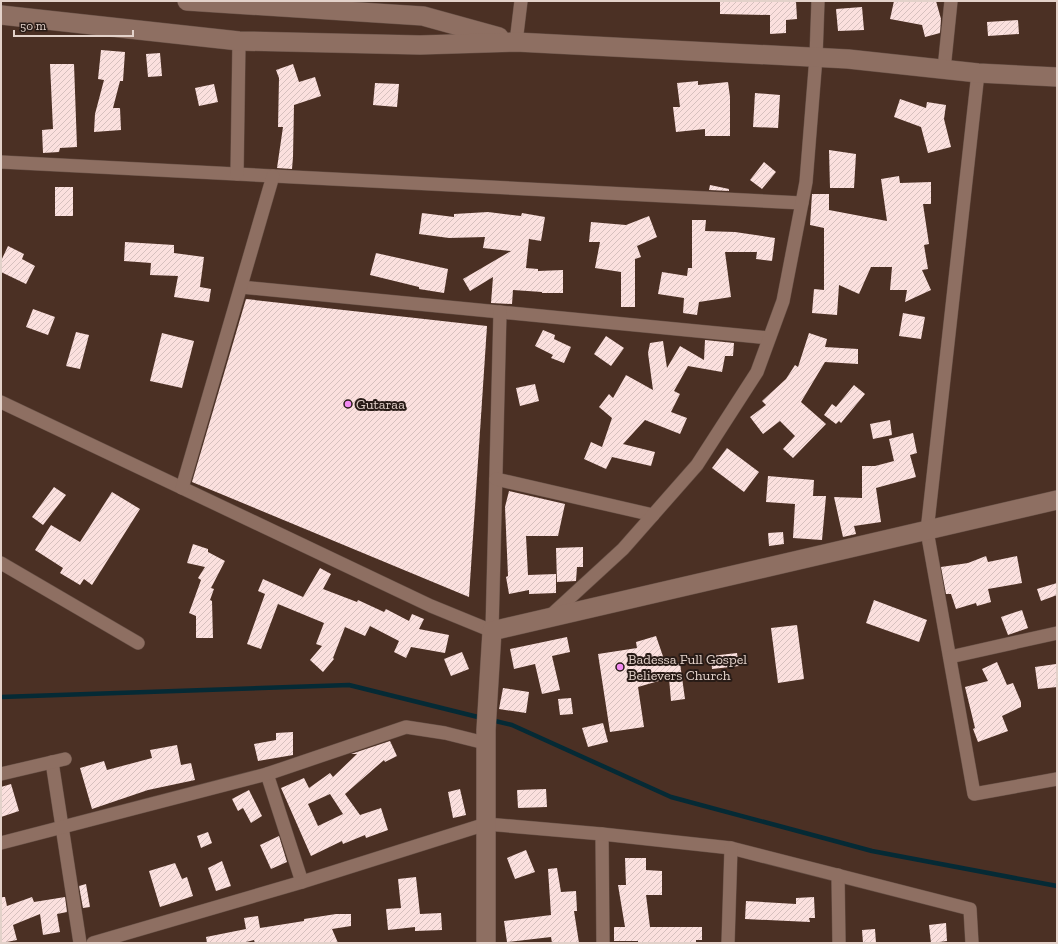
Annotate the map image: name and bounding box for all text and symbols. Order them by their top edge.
scale bar [14,12,133,38]
text: 50 m [20,19,47,33]
place label: Gutaraa [356,396,405,413]
marker: Gutaraa [343,399,353,409]
place label: Badessa Full Gospel Believers Church [628,651,747,684]
marker: Badessa Full Gospel Believers Church [615,662,625,672]

